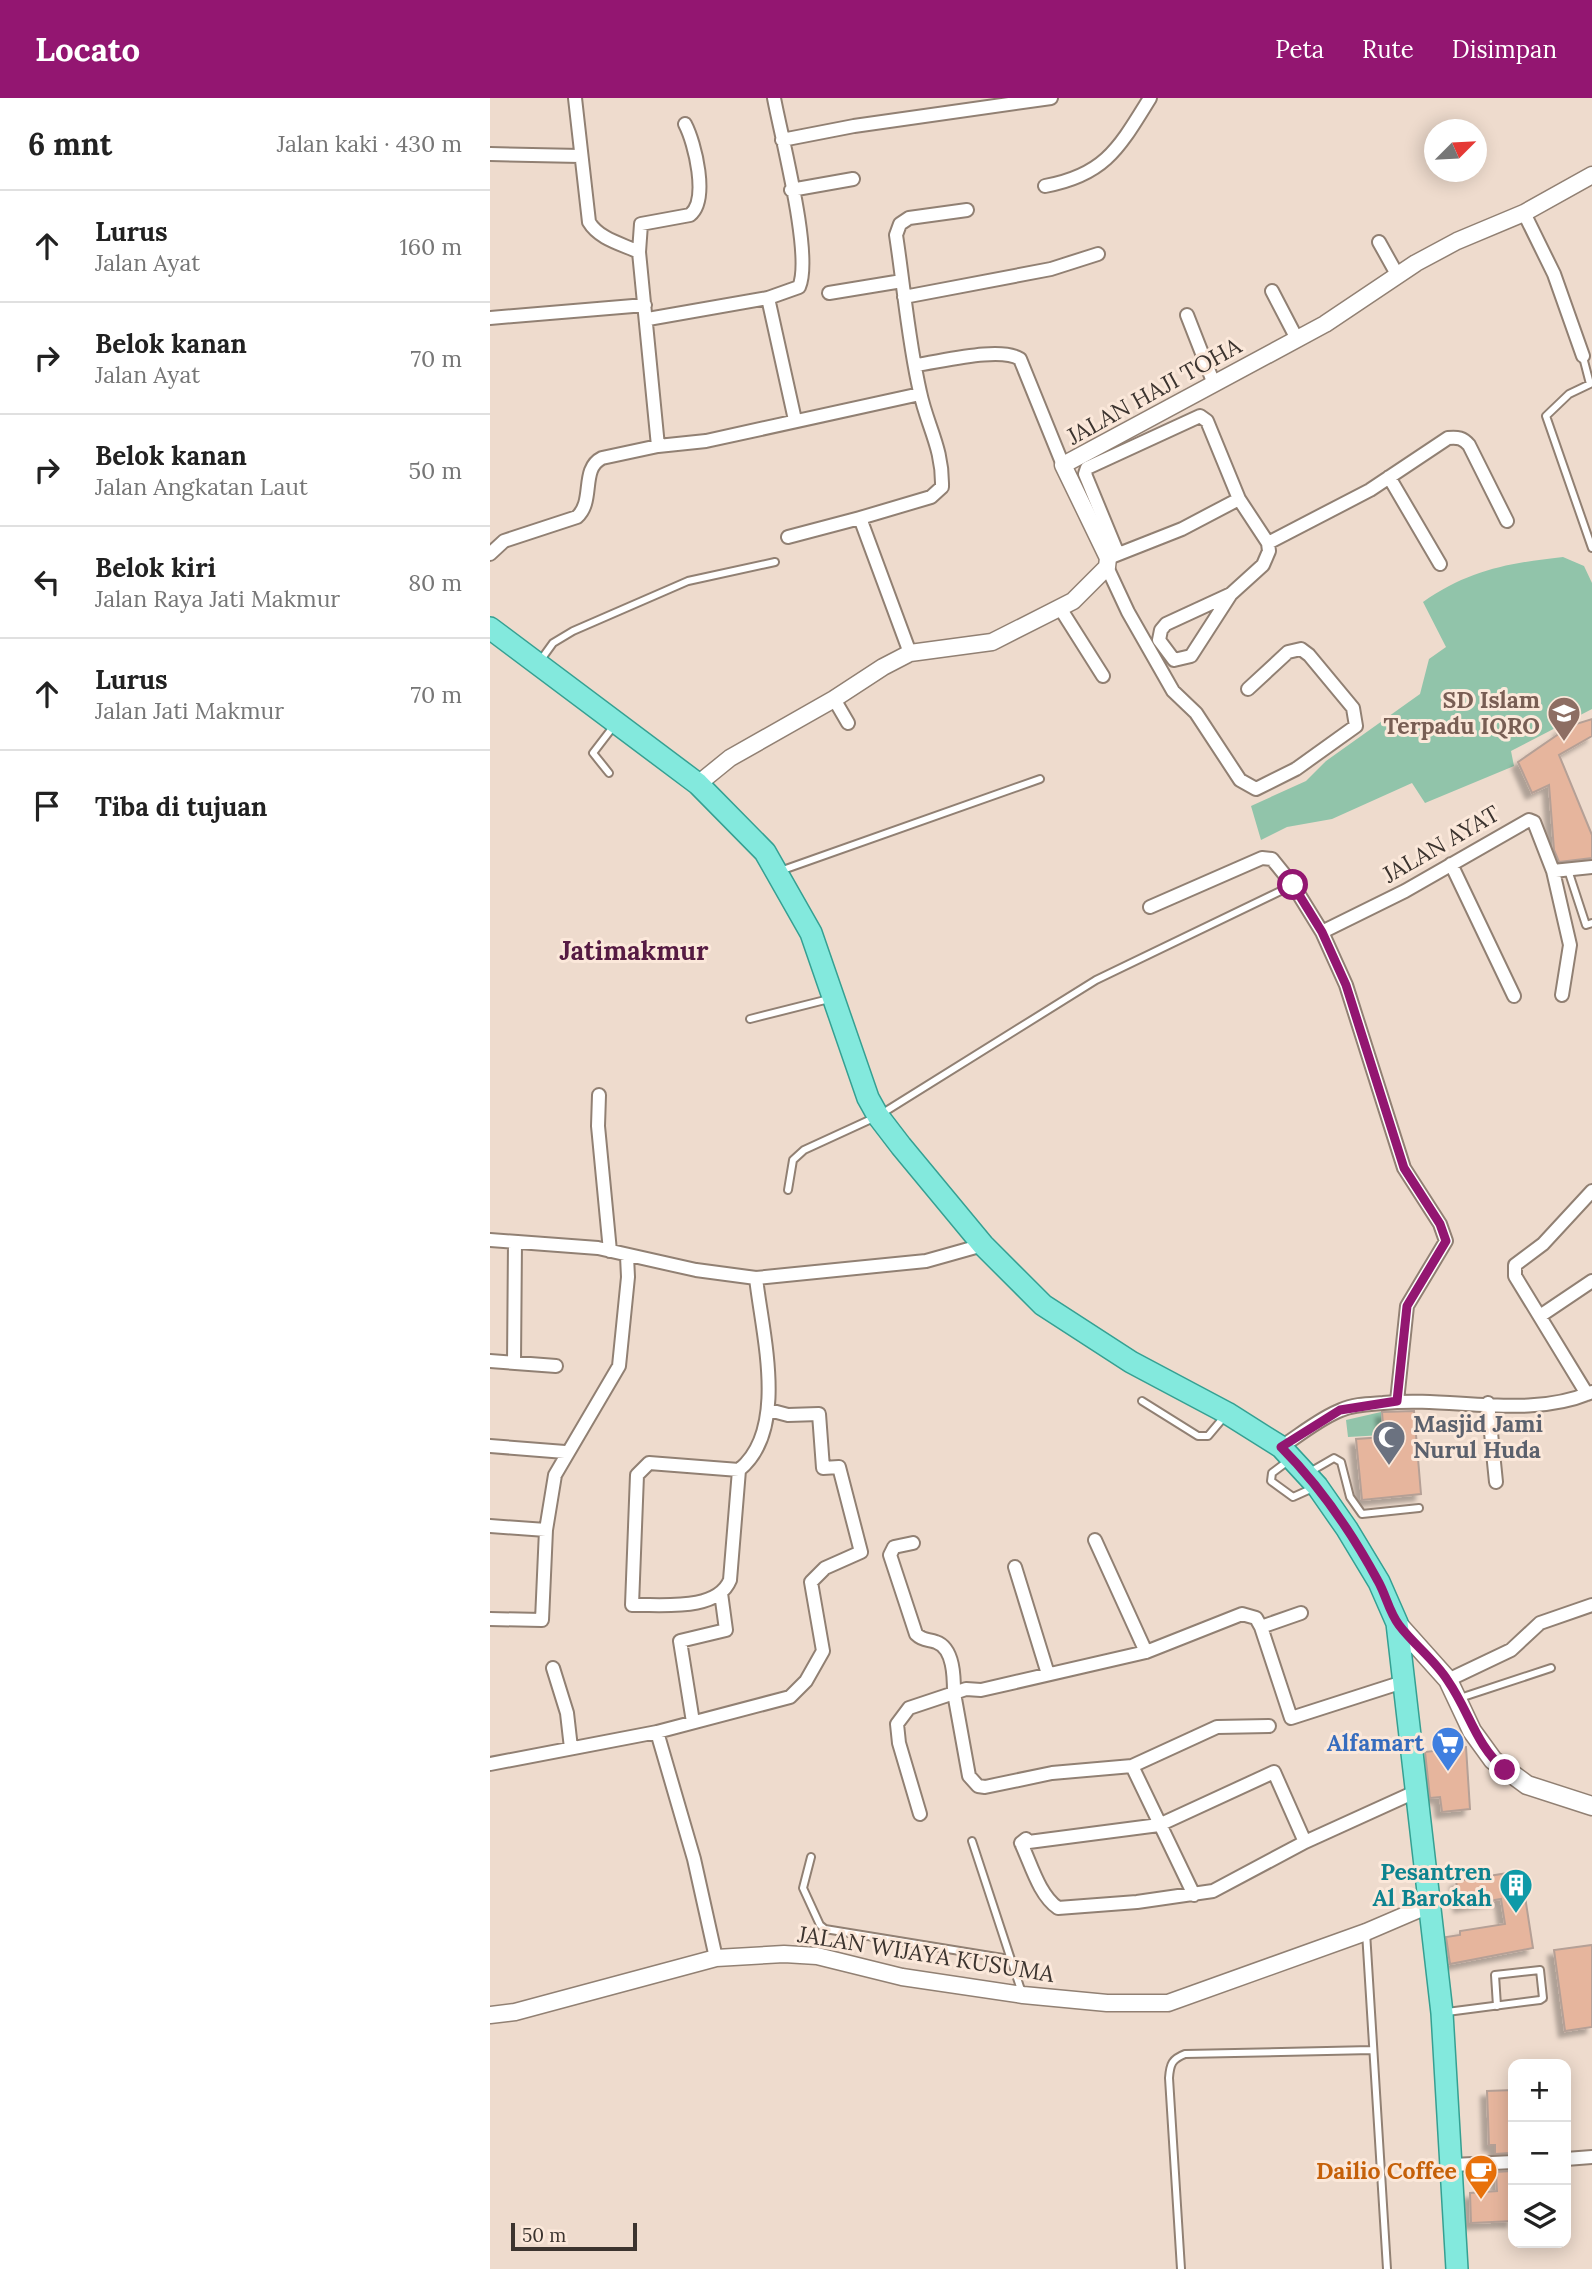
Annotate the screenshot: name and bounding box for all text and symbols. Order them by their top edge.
text: Locato [35,28,140,70]
text: Peta [1275,34,1324,65]
text: Rute [1362,34,1414,65]
text: Disimpan [1452,34,1557,65]
north arrow [1424,119,1487,182]
text: 6 mnt [28,125,112,163]
text: Jalan kaki · 430 m [277,129,462,158]
text: Lurus [95,215,168,248]
icon: ahead [28,227,66,265]
text: 160 m [399,232,462,261]
text: Jalan Ayat [95,248,200,277]
text: Belok kanan [95,327,247,360]
street label: JALAN HAJI TOHA [1061,330,1247,451]
icon: right [28,339,66,377]
text: 70 m [411,344,462,373]
text: Jalan Ayat [95,360,200,389]
text: Belok kanan [95,439,247,472]
icon: right [28,451,66,489]
text: 50 m [409,456,462,485]
text: Jalan Angkatan Laut [95,472,308,501]
text: Belok kiri [95,551,216,584]
icon: left [28,563,66,601]
text: 80 m [408,568,462,597]
text: Jalan Raya Jati Makmur [95,584,340,613]
text: Lurus [95,663,168,696]
icon: ahead [28,675,66,713]
text: 70 m [411,680,462,709]
place label: SD Islam Terpadu IQRO [1384,685,1540,740]
school or university icon: SD Islam Terpadu IQRO [1545,694,1583,743]
text: Jalan Jati Makmur [95,696,284,725]
icon: arrive [28,787,66,825]
text: Tiba di tujuan [95,790,267,823]
street label: JALAN AYAT [1376,798,1505,889]
route start [1277,869,1308,900]
district label: Jatimakmur [559,934,709,967]
place label: Masjid Jami Nurul Huda [1413,1409,1543,1464]
mosque icon: Masjid Jami Nurul Huda [1370,1418,1408,1467]
supermarket icon: Alfamart [1429,1724,1467,1773]
place label: Alfamart [1327,1728,1425,1757]
route end [1489,1754,1520,1785]
place label: Pesantren Al Barokah [1372,1857,1492,1912]
building icon: Pesantren Al Barokah [1497,1866,1535,1915]
street label: JALAN WIJAYA KUSUMA [795,1919,1057,1988]
map controls [1508,2059,1571,2248]
button: + [1508,2059,1571,2122]
button: − [1508,2122,1571,2185]
cafe icon: Dailio Coffee [1462,2152,1500,2201]
place label: Dailio Coffee [1316,2156,1457,2185]
button: layers [1508,2185,1571,2248]
scale bar [511,2220,637,2252]
text: 50 m [522,2223,566,2247]

